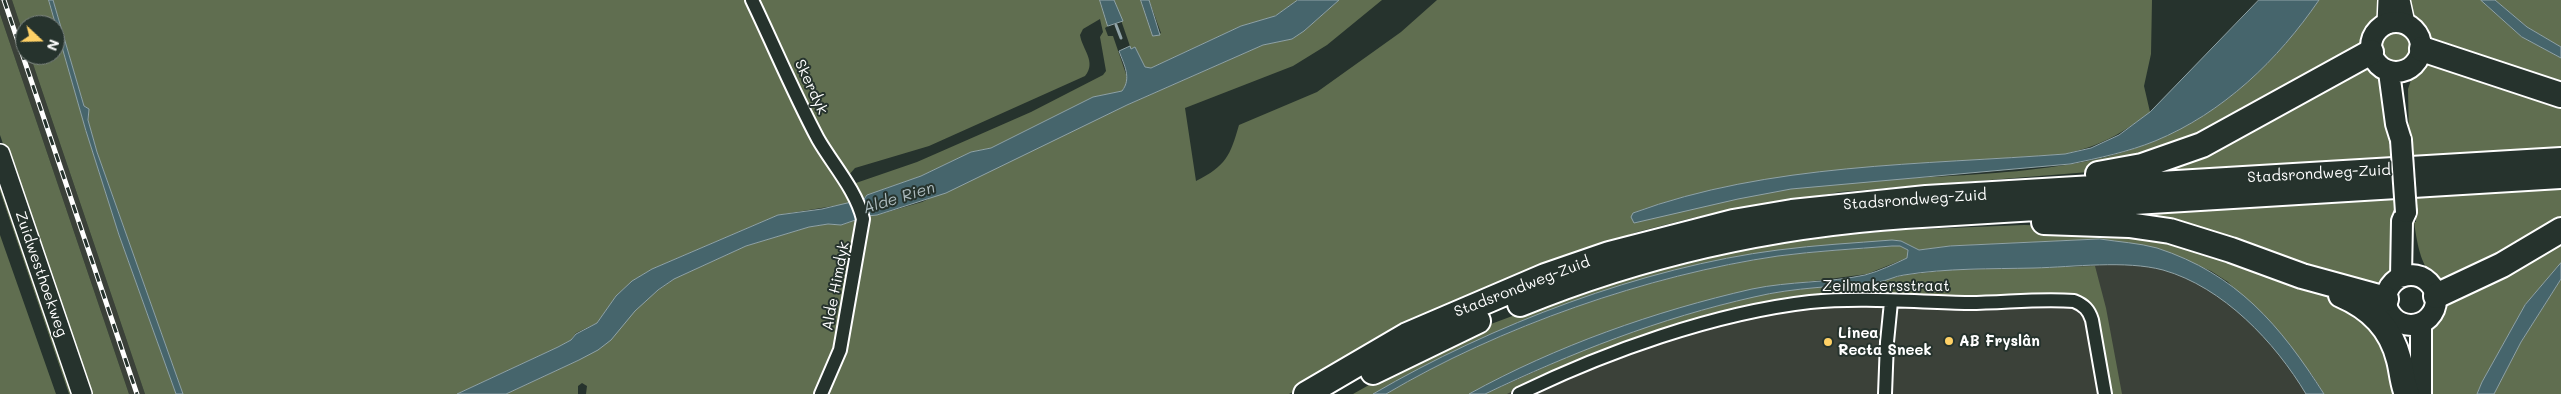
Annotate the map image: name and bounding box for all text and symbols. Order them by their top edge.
north arrow [15,15,65,65]
text: N [43,37,64,54]
street label: Skerdyk [790,57,832,117]
street label: Stadsrondweg-Zuid [2247,161,2391,187]
water label: Alde Rien [861,178,937,218]
street label: Stadsrondweg-Zuid [1843,186,1987,214]
street label: Zuidwesthoekweg [11,209,71,339]
street label: Alde Himdyk [819,240,853,332]
street label: Stadsrondweg-Zuid [1452,253,1592,321]
street label: Zeilmakersstraat [1822,277,1950,295]
place label: Linea Recta Sneek [1838,324,1932,359]
place label: AB Fryslân [1959,332,2040,350]
marker: AB Fryslân [1943,335,1955,347]
marker: Linea Recta Sneek [1822,336,1834,348]

